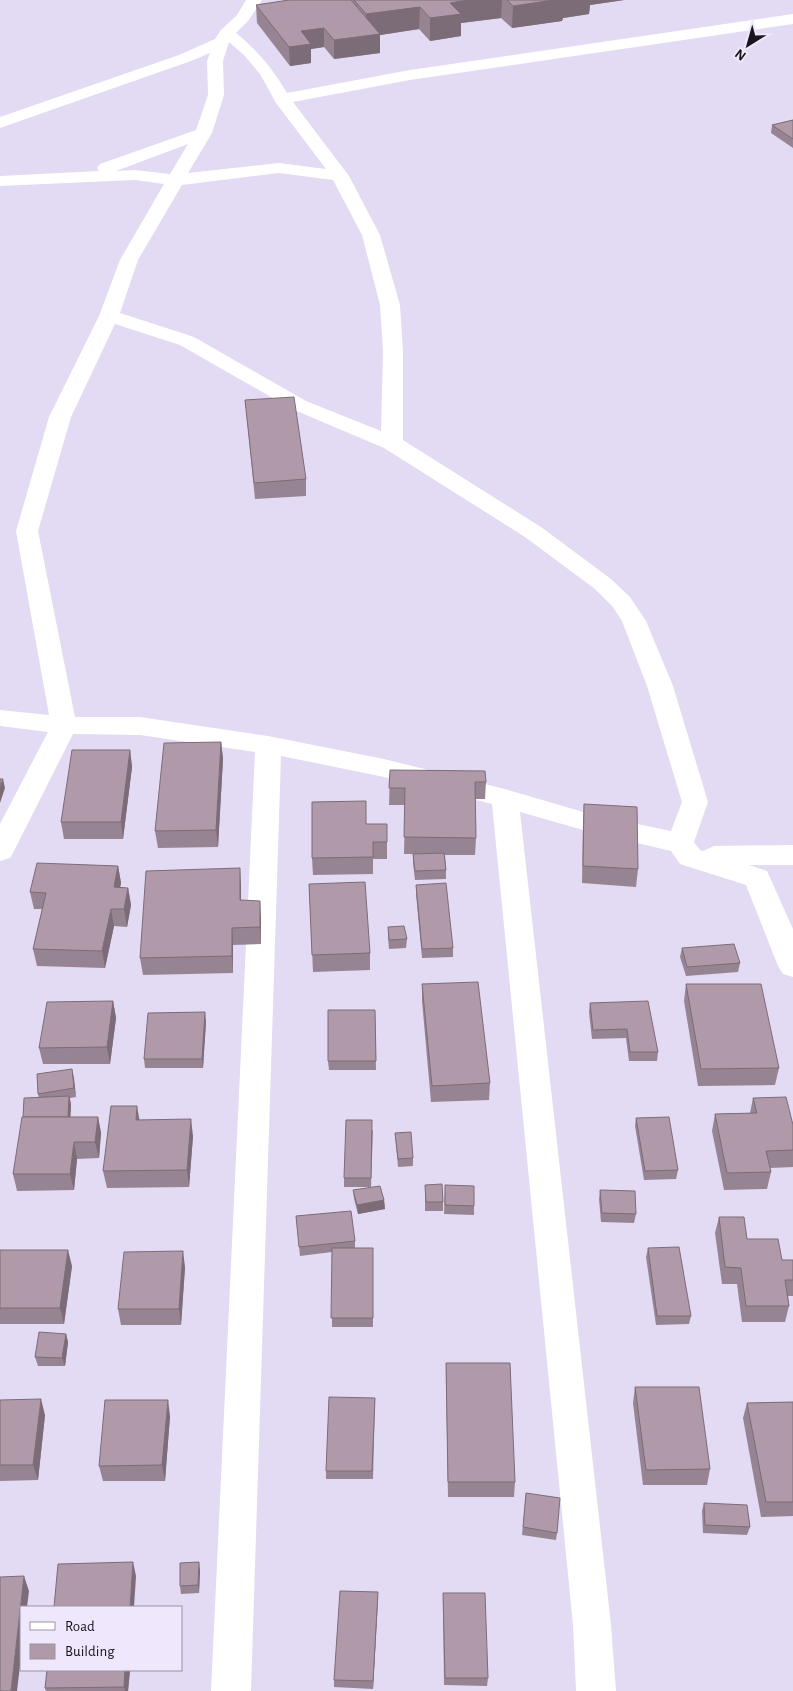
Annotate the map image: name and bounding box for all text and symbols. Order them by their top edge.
north arrow [723,20,773,70]
text: N [733,46,749,63]
legend [20,1606,182,1671]
text: Road [65,1619,95,1634]
text: Building [65,1644,115,1659]

